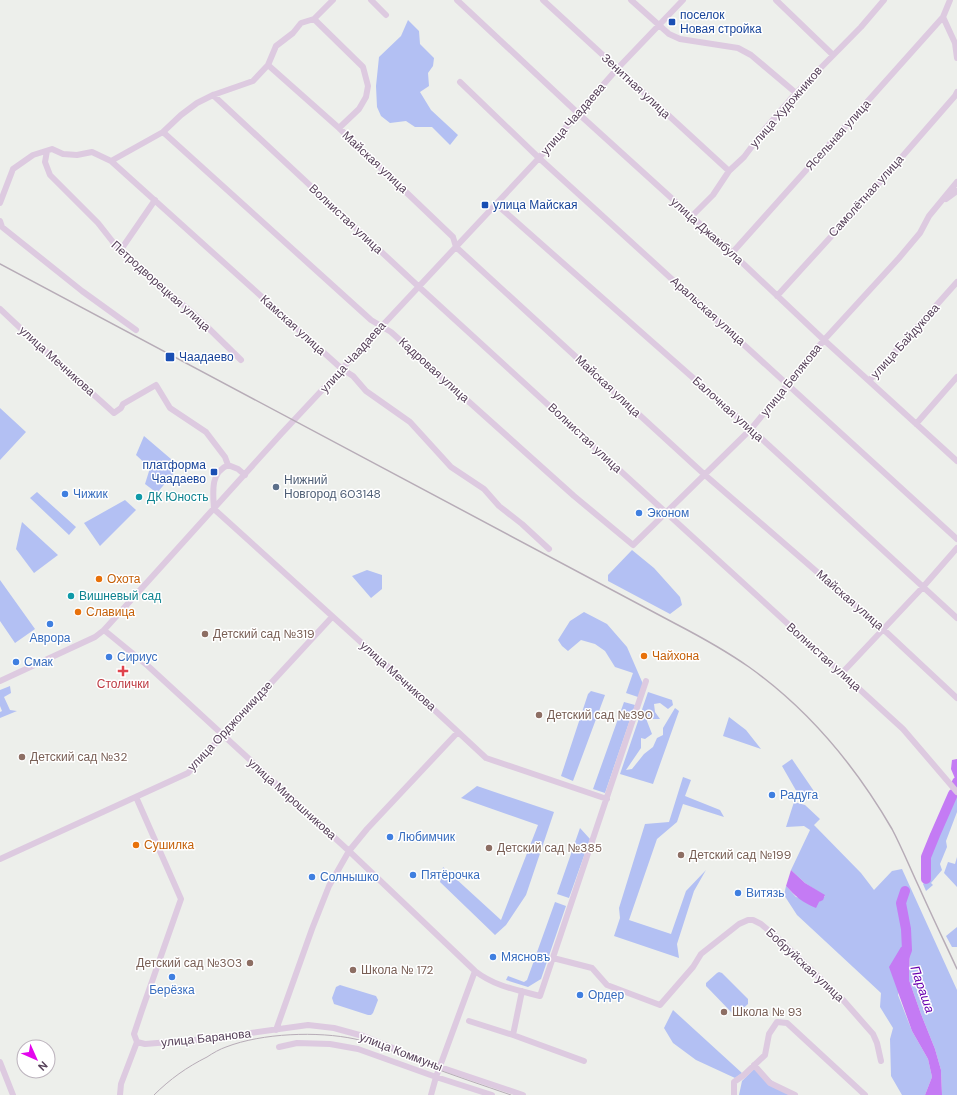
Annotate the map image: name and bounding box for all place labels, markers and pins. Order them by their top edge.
place label: поселок Новая стройка [680,7,762,37]
marker: поселок Новая стройка [667,17,677,27]
place label: улица Майская [493,197,577,213]
marker: улица Майская [480,200,490,210]
place label: Чаадаево [179,349,234,365]
marker: Чаадаево [164,351,176,363]
place label: платформа Чаадаево [142,457,206,487]
marker: платформа Чаадаево [209,467,219,477]
place label: Нижний Новгород 603148 [284,472,381,502]
marker: Нижний Новгород 603148 [271,482,281,492]
place label: Чижик [73,486,108,502]
marker: Чижик [60,489,70,499]
place label: ДК Юность [147,489,208,505]
marker: ДК Юность [134,492,144,502]
place label: Эконом [647,505,689,521]
marker: Эконом [634,508,644,518]
place label: Охота [107,571,141,587]
marker: Охота [94,574,104,584]
place label: Вишневый сад [79,588,161,604]
marker: Вишневый сад [66,591,76,601]
place label: Славица [86,604,135,620]
marker: Славица [73,607,83,617]
marker: Аврора [45,619,55,629]
place label: Детский сад №319 [213,626,315,642]
marker: Детский сад №319 [200,629,210,639]
place label: Аврора [29,630,71,646]
place label: Чайхона [652,648,700,664]
place label: Сириус [117,649,158,665]
marker: Чайхона [639,651,649,661]
marker: Сириус [104,652,114,662]
place label: Смак [24,654,54,670]
marker: Смак [11,657,21,667]
marker: Столички [118,666,128,676]
place label: Столички [97,676,149,692]
place label: Детский сад №390 [547,707,653,723]
marker: Детский сад №390 [534,710,544,720]
place label: Детский сад №32 [30,749,127,765]
marker: Детский сад №32 [17,752,27,762]
place label: Радуга [780,787,818,803]
marker: Радуга [767,790,777,800]
place label: Любимчик [398,829,456,845]
marker: Любимчик [385,832,395,842]
place label: Сушилка [144,837,195,853]
marker: Сушилка [131,840,141,850]
place label: Детский сад №385 [497,840,602,856]
marker: Детский сад №385 [484,843,494,853]
place label: Детский сад №199 [689,847,791,863]
marker: Детский сад №199 [676,850,686,860]
place label: Пятёрочка [421,867,480,883]
place label: Солнышко [320,869,379,885]
marker: Пятёрочка [408,870,418,880]
marker: Солнышко [307,872,317,882]
place label: Витязь [746,885,784,901]
marker: Витязь [733,888,743,898]
place label: Мясновъ [501,949,551,965]
marker: Мясновъ [488,952,498,962]
place label: Детский сад №303 [136,955,242,971]
marker: Детский сад №303 [245,958,255,968]
place label: Школа № 172 [361,962,434,978]
marker: Школа № 172 [348,965,358,975]
marker: Берёзка [167,972,177,982]
place label: Берёзка [149,982,195,998]
place label: Ордер [588,987,624,1003]
marker: Ордер [575,990,585,1000]
place label: Школа № 93 [732,1004,802,1020]
marker: Школа № 93 [719,1007,729,1017]

